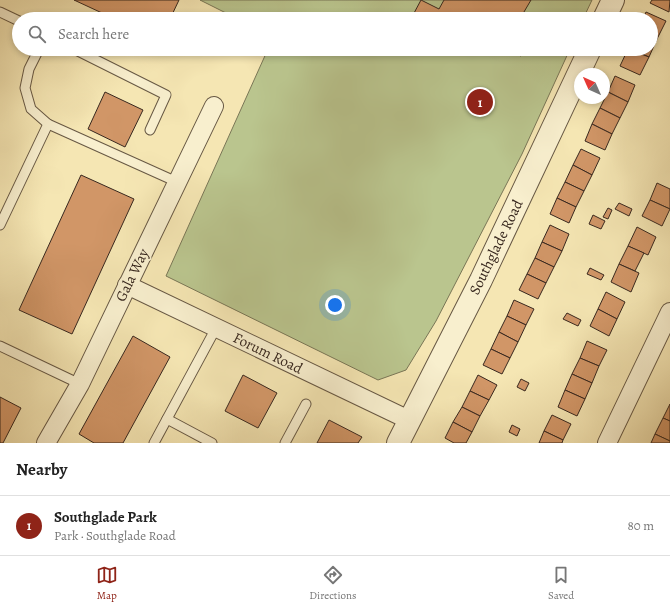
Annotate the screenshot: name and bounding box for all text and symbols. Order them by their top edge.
search box [12,12,658,56]
icon: search [26,23,48,45]
text: Search here [58,24,129,44]
north arrow [574,68,610,104]
pin: 1 [467,87,493,117]
street label: Southglade Road [464,195,528,298]
street label: Gala Way [111,245,154,305]
your location [325,295,345,315]
street label: Forum Road [230,328,307,379]
text: Nearby [16,458,67,481]
text: Southglade Park [54,507,157,527]
text: 1 [27,517,31,534]
text: 80 m [627,517,654,534]
text: Park · Southglade Road [54,527,176,544]
tab: Map [96,564,118,603]
tab: Directions [309,564,357,603]
tab: Saved [548,564,574,603]

